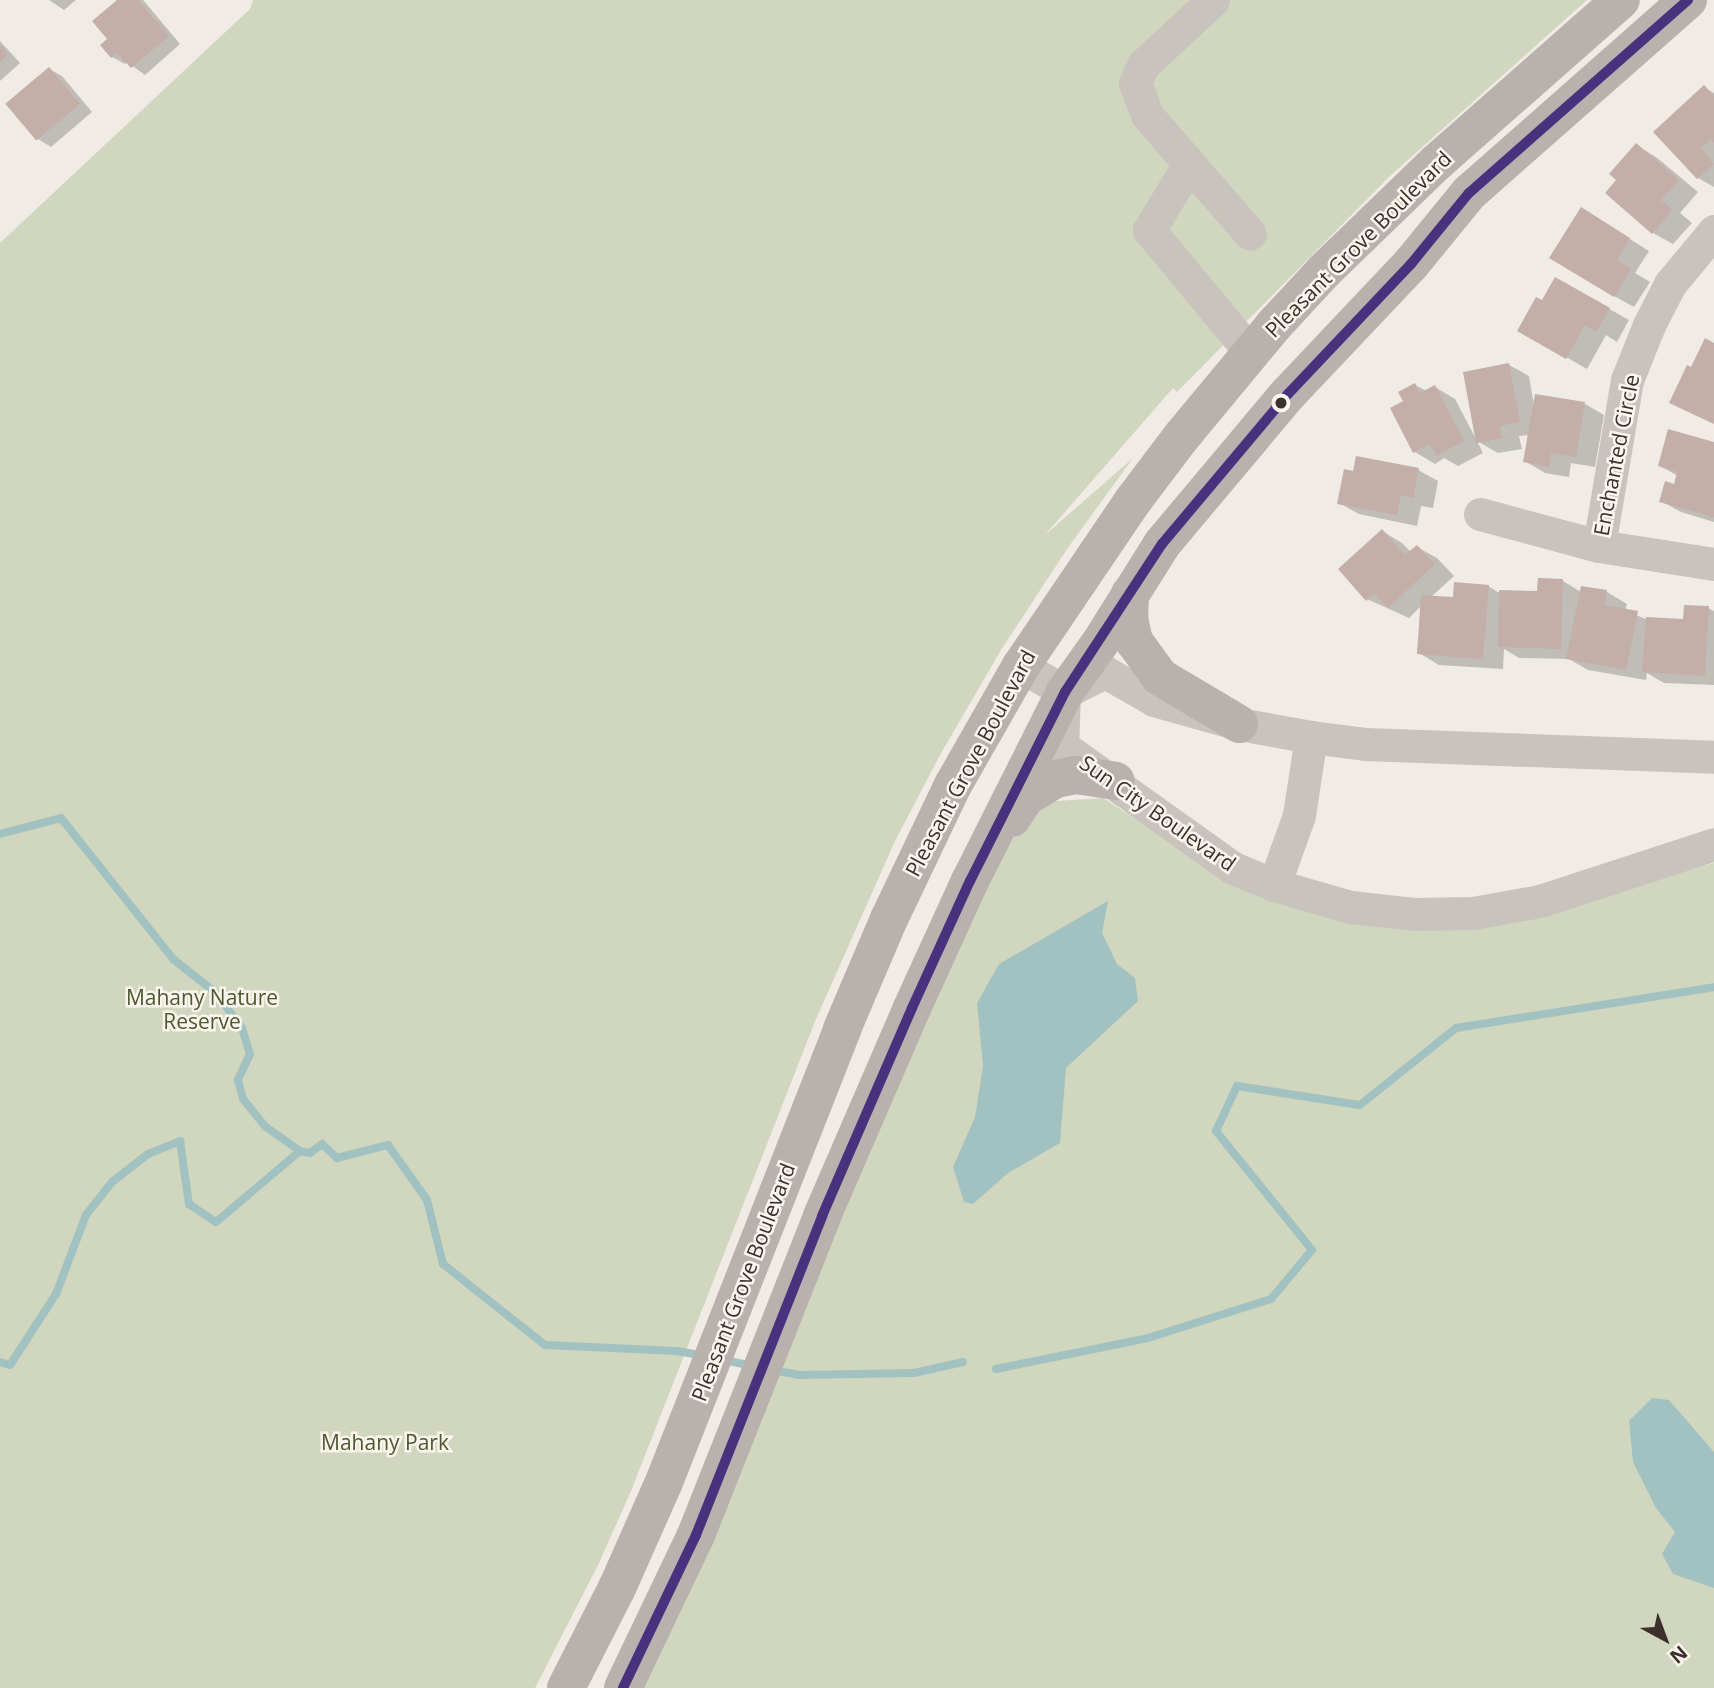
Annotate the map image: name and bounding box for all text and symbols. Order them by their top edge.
street label: Pleasant Grove Boulevard [1260,146,1456,342]
street label: Enchanted Circle [1588,372,1644,538]
unlabelled marker [1274,396,1288,410]
street label: Pleasant Grove Boulevard [900,645,1040,881]
street label: Sun City Boulevard [1075,750,1241,876]
park label: Mahany Nature Reserve [126,984,278,1034]
street label: Pleasant Grove Boulevard [686,1159,800,1405]
park label: Mahany Park [321,1429,449,1455]
north arrow [1630,1604,1700,1674]
text: N [1664,1640,1693,1670]

